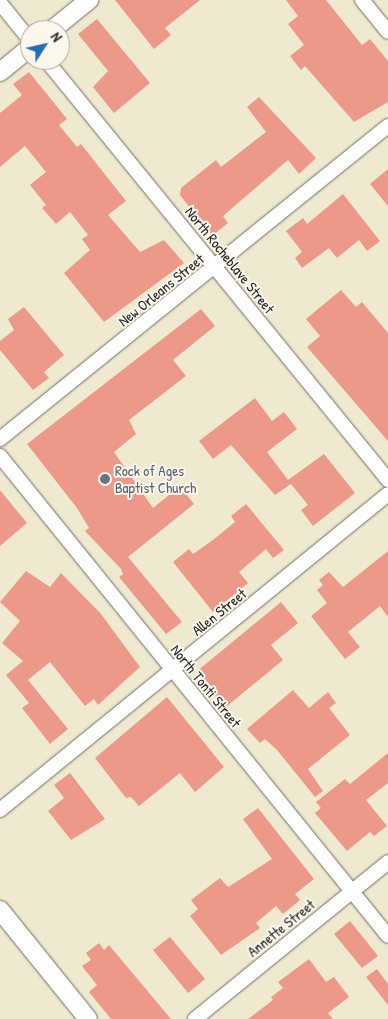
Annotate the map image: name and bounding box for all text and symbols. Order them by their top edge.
north arrow [20,20,70,70]
text: N [47,28,67,45]
street label: North Rocheblave Street [181,203,279,317]
street label: New Orleans Street [114,250,208,330]
place label: Rock of Ages Baptist Church [115,461,196,496]
marker: Rock of Ages Baptist Church [99,473,111,485]
street label: Allen Street [188,585,250,639]
street label: North Tonti Street [167,641,245,731]
street label: Annette Street [244,895,318,961]

